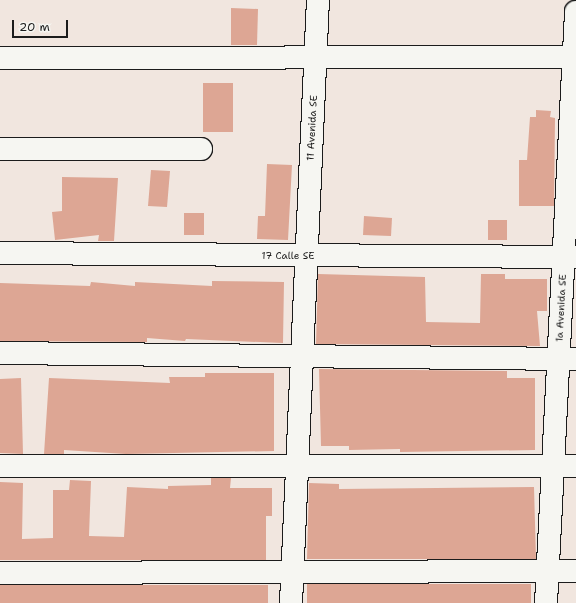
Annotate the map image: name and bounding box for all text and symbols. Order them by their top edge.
scale bar [14,12,70,38]
text: 20 m [19,19,50,35]
street label: 11 Avenida SE [304,95,320,161]
street label: 17 Calle SE [261,250,315,262]
street label: 1a Avenida SE [553,274,569,342]

